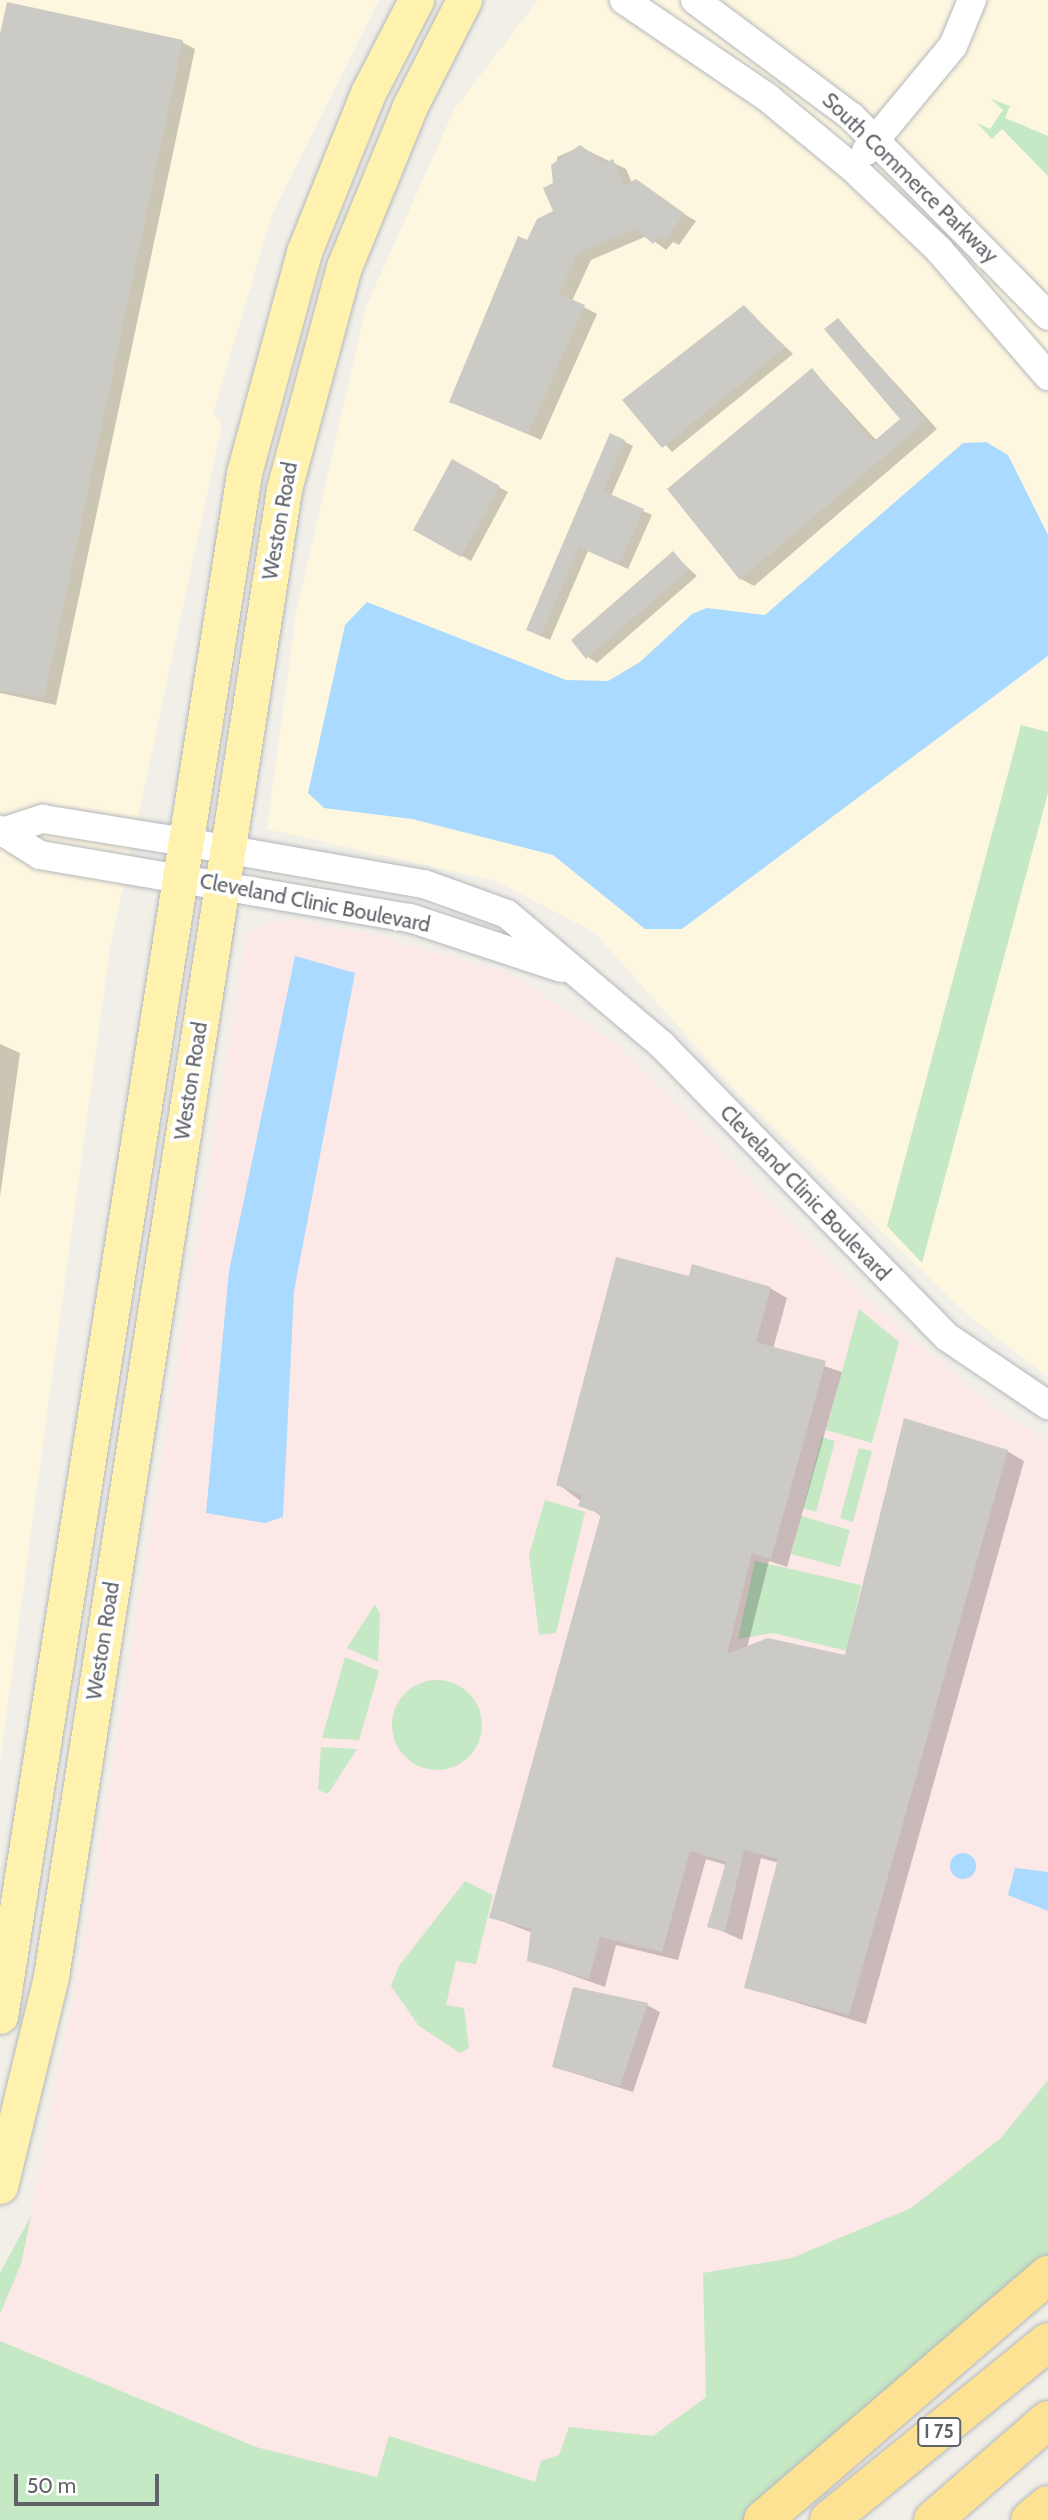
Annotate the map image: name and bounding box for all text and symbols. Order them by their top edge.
street label: South Commerce Parkway [817,88,1003,268]
street label: Weston Road [257,460,303,582]
street label: Cleveland Clinic Boulevard [198,868,432,938]
street label: Weston Road [169,1020,213,1142]
street label: Cleveland Clinic Boulevard [715,1100,895,1286]
street label: Weston Road [81,1580,125,1702]
road number: I 75 [916,2416,962,2448]
scale bar [18,2460,163,2504]
text: 50 m [27,2473,76,2498]

